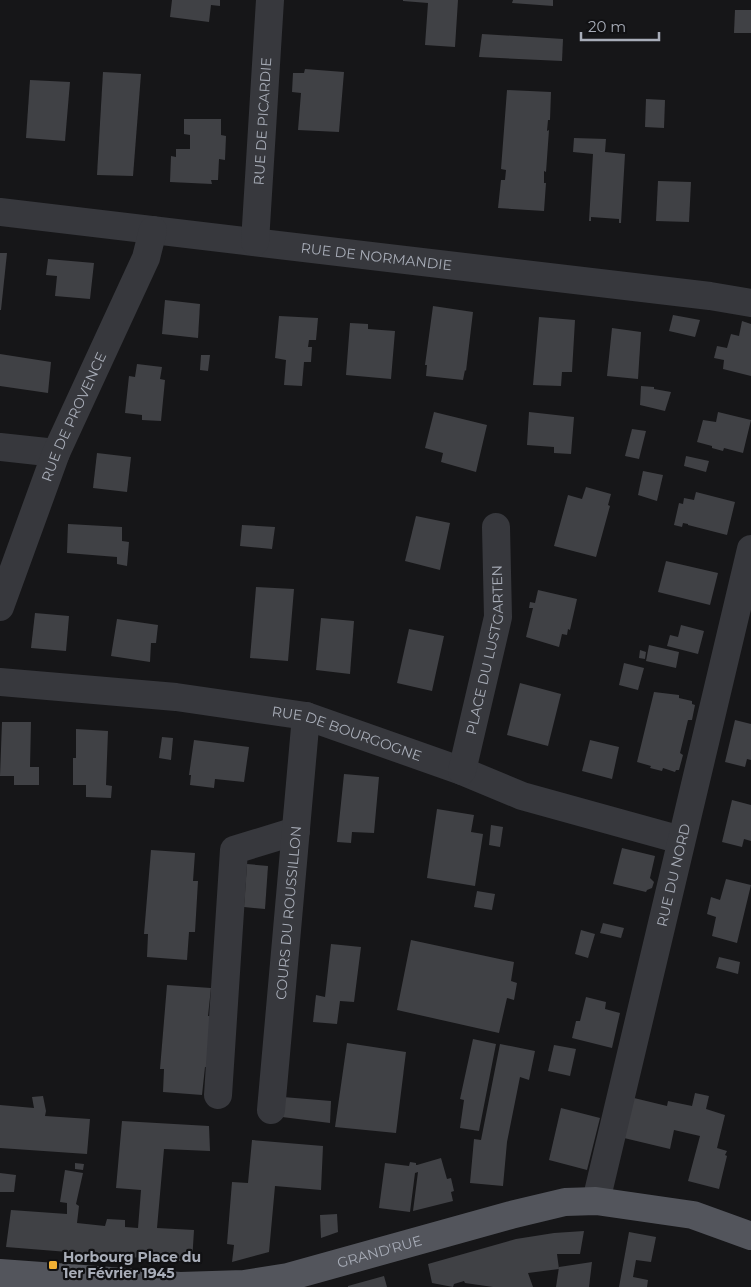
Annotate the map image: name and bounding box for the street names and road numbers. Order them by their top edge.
street label: RUE DE PICARDIE [250,57,275,186]
street label: RUE DE NORMANDIE [300,239,453,274]
street label: RUE DE PROVENCE [37,349,110,484]
street label: PLACE DU LUSTGARTEN [462,565,508,736]
street label: RUE DE BOURGOGNE [271,702,424,765]
street label: RUE DU NORD [653,822,694,928]
street label: COURS DU ROUSSILLON [272,825,305,1001]
street label: GRAND'RUE [335,1231,424,1272]

